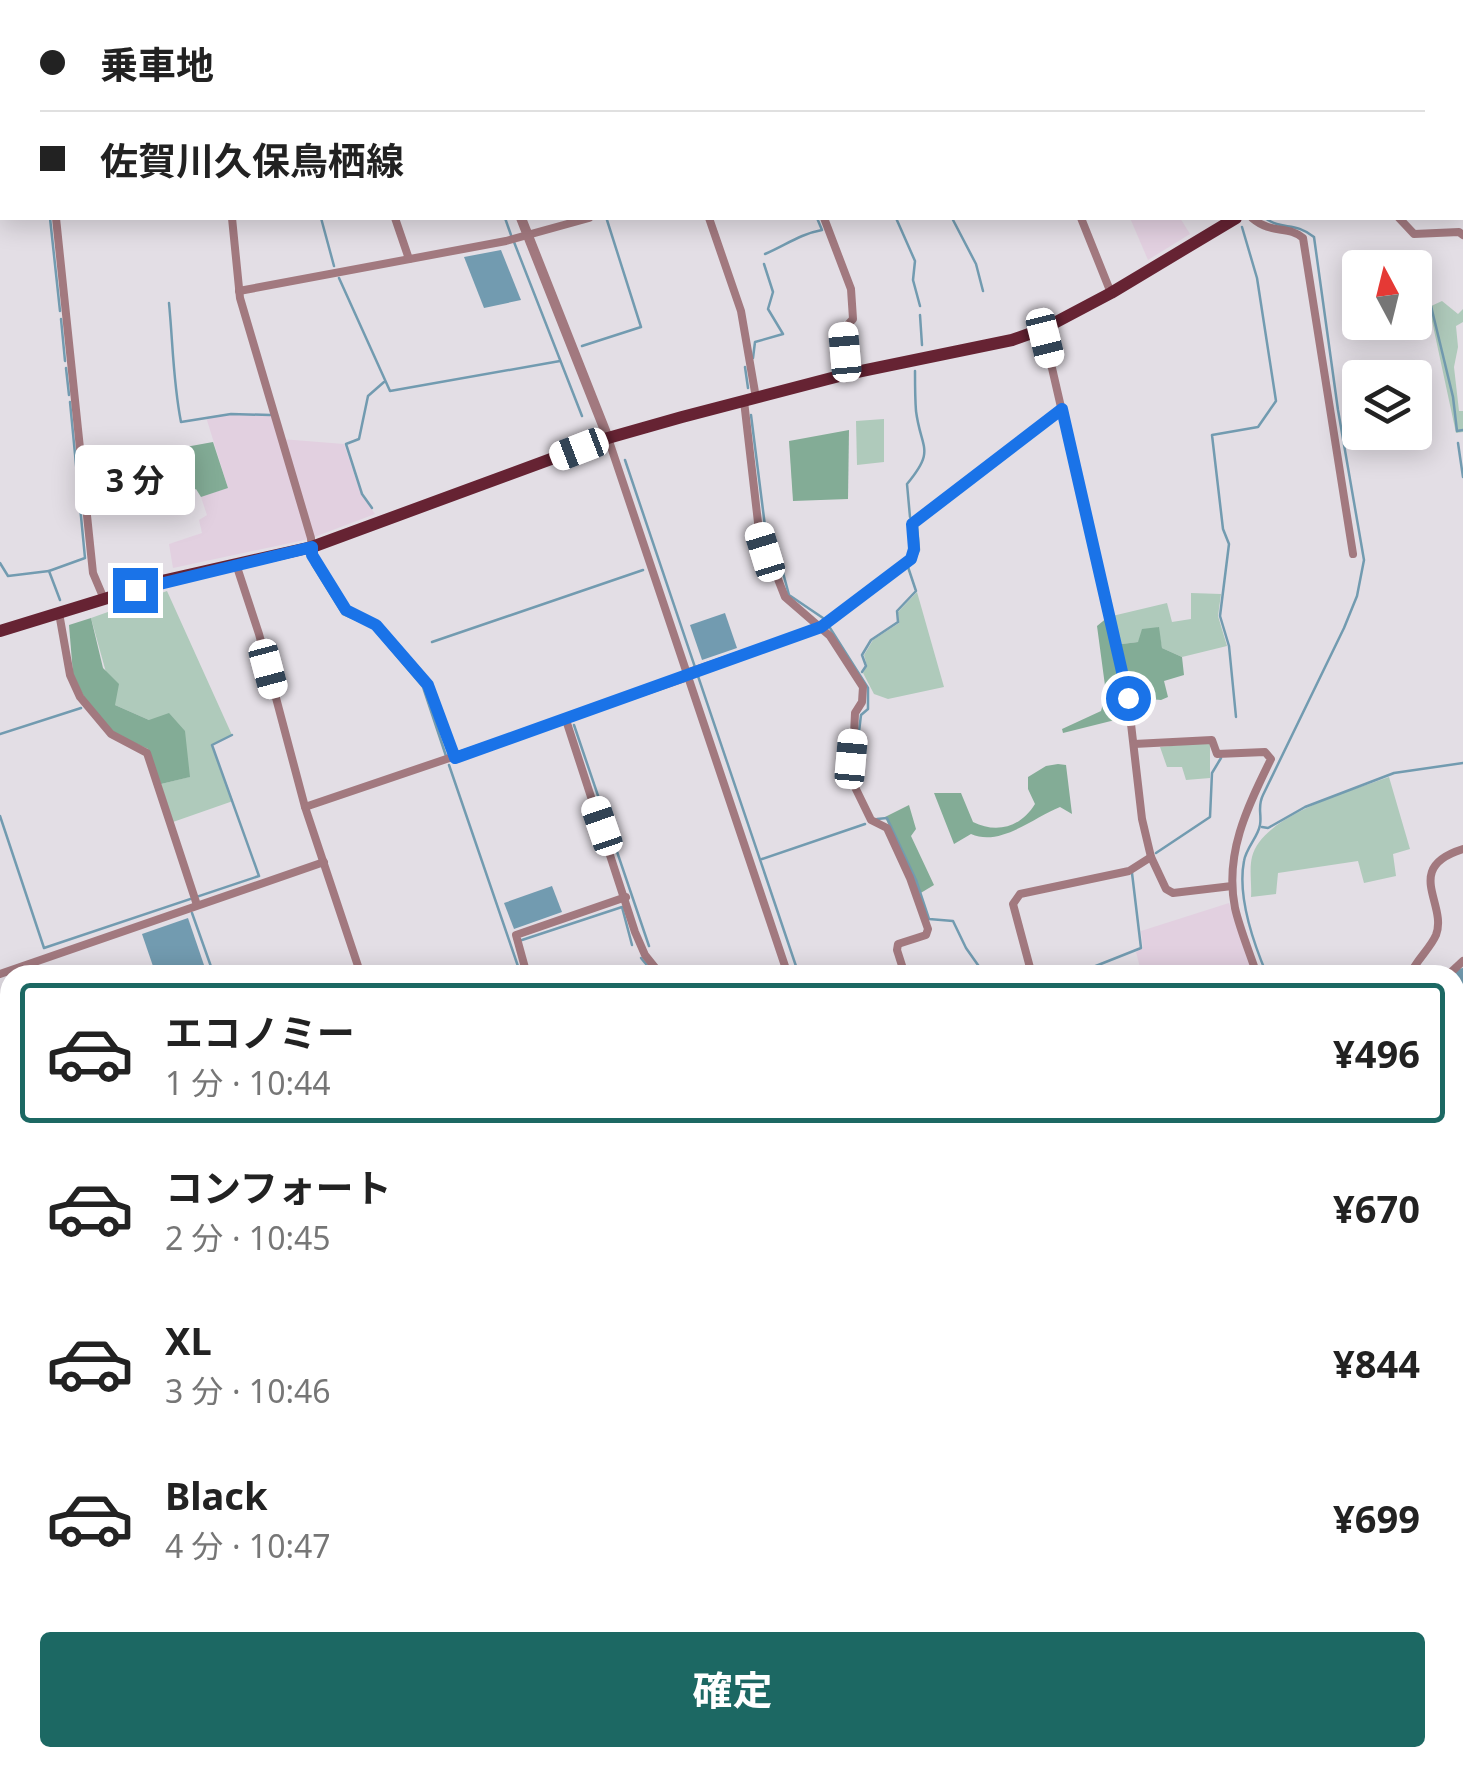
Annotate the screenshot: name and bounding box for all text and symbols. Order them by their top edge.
text: 乗車地 [100,38,214,90]
text: 佐賀川久保鳥栖線 [100,134,404,186]
north arrow [1342,250,1432,340]
map controls [1342,250,1432,450]
car [1023,305,1067,371]
car [827,321,863,383]
button: layers [1342,360,1432,450]
car [546,424,612,474]
callout: 3 分 [75,445,195,515]
text: 3 分 [106,458,164,501]
car [742,519,788,585]
route end [113,568,158,613]
car [246,636,290,702]
route start [1106,676,1151,721]
car [833,728,869,790]
car [578,793,626,859]
text: エコノミー [165,1006,355,1058]
icon: car [45,1008,135,1098]
text: ¥496 [1333,1027,1420,1079]
text: 1 分 · 10:44 [165,1061,331,1104]
text: コンフォート [165,1161,392,1213]
icon: car [45,1163,135,1253]
text: ¥670 [1333,1182,1420,1234]
text: 2 分 · 10:45 [165,1216,331,1259]
text: XL [165,1314,212,1366]
icon: car [45,1318,135,1408]
text: ¥844 [1333,1337,1420,1389]
text: 3 分 · 10:46 [165,1369,331,1412]
text: Black [165,1469,268,1521]
icon: car [45,1473,135,1563]
text: ¥699 [1333,1492,1420,1544]
text: 4 分 · 10:47 [165,1524,331,1567]
button: 確定 [40,1632,1425,1747]

